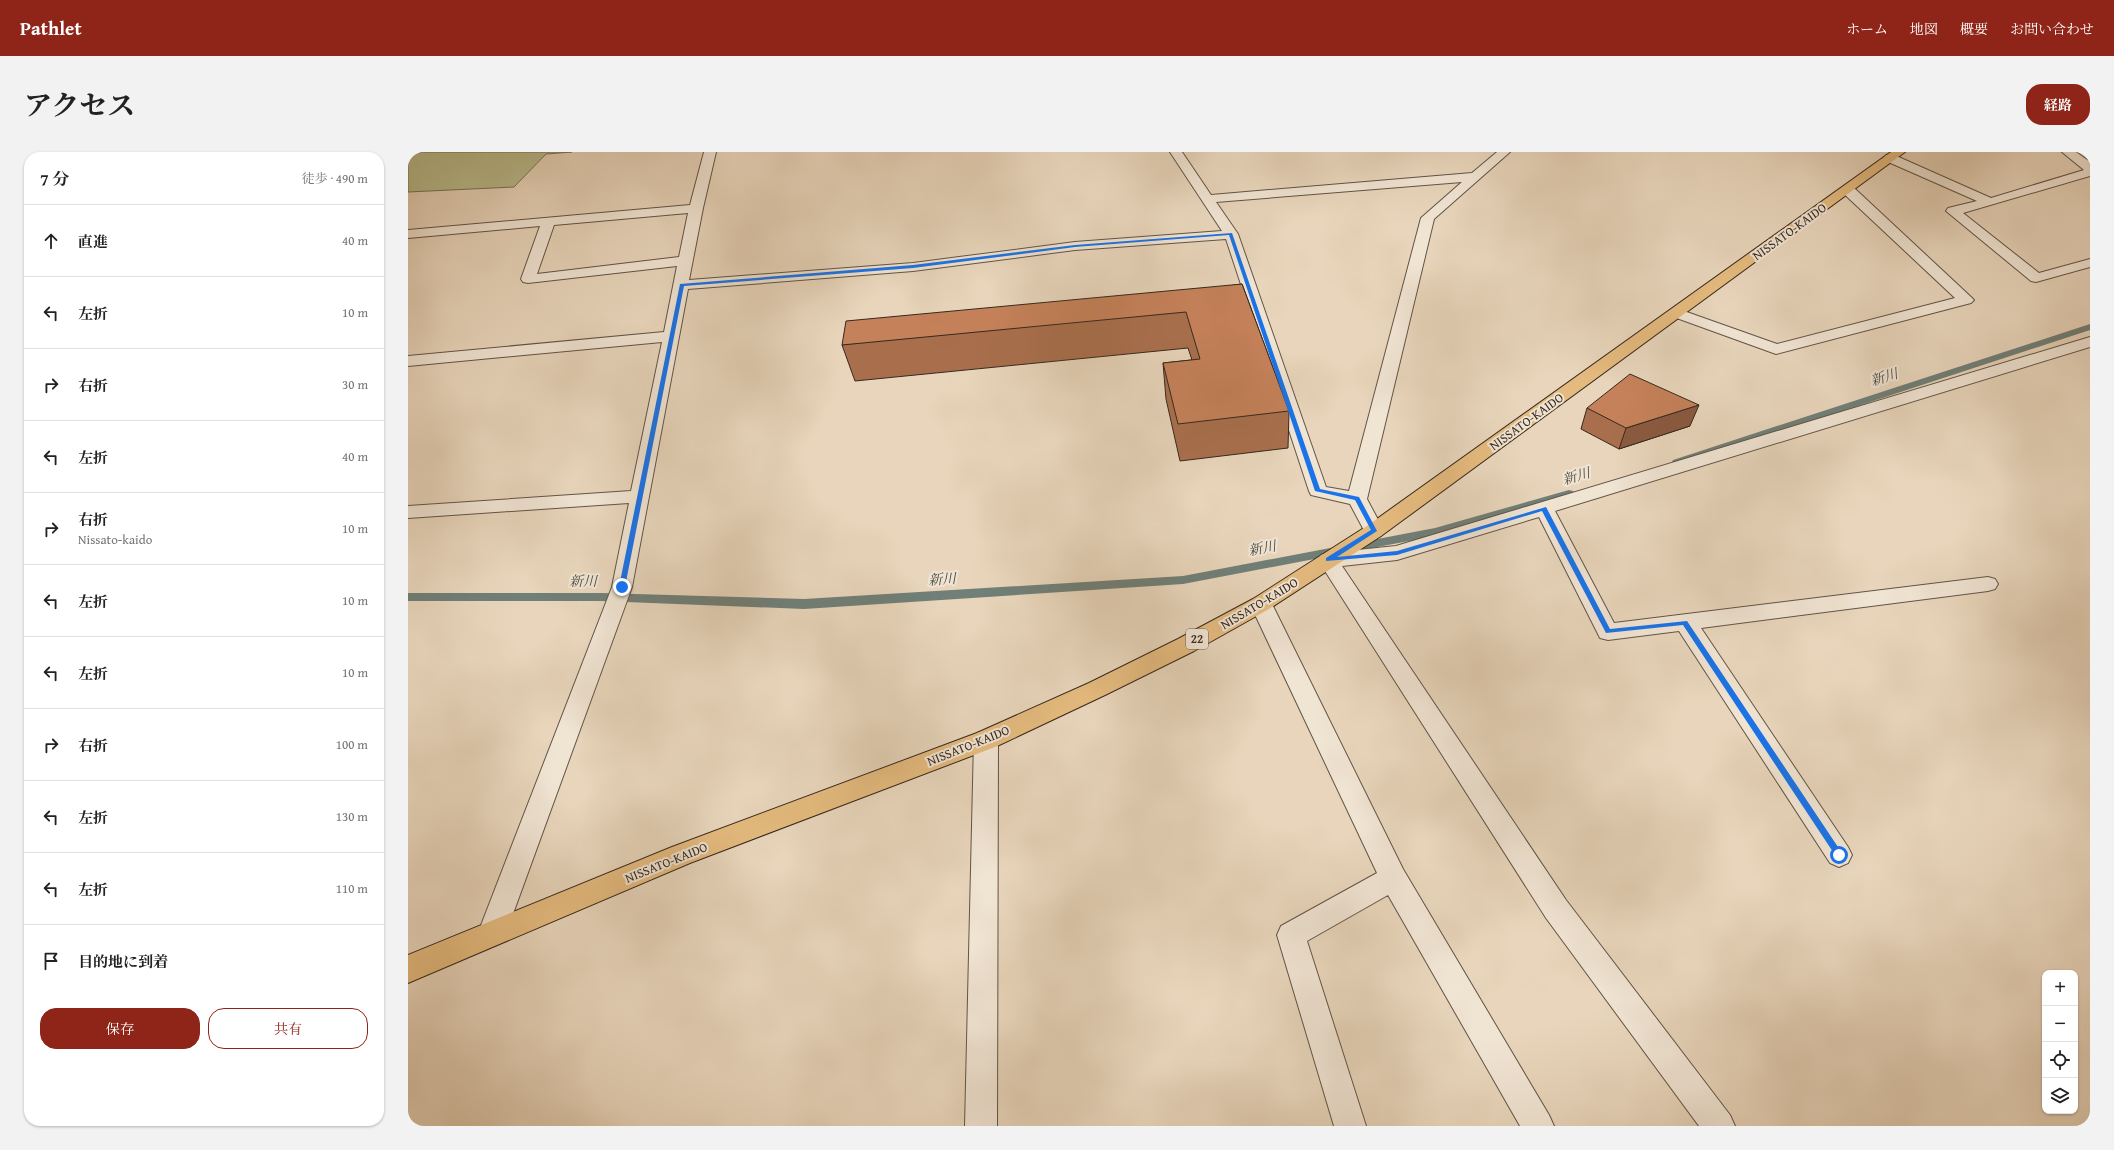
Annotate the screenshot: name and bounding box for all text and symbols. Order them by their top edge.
text: Pathlet [20,14,82,42]
text: ホーム [1846,19,1888,39]
text: 地図 [1910,19,1938,39]
text: 概要 [1960,19,1988,39]
text: お問い合わせ [2010,19,2094,39]
text: アクセス [24,84,135,125]
button: 経路 [2026,84,2090,125]
text: 7 分 [40,166,70,191]
text: 徒歩 · 490 m [302,169,368,188]
street label: NISSATO-KAIDO [1748,198,1830,265]
icon: ahead [40,230,62,252]
text: 直進 [78,231,108,252]
text: 40 m [342,231,368,250]
icon: left [40,302,62,324]
text: 左折 [78,303,108,324]
text: 10 m [342,303,368,322]
water label: 新川 [1868,363,1902,391]
icon: right [40,374,62,396]
text: 右折 [78,375,108,396]
text: 30 m [342,375,368,394]
street label: NISSATO-KAIDO [1485,388,1567,455]
icon: left [40,446,62,468]
text: 左折 [78,447,108,468]
text: 40 m [342,447,368,466]
water label: 新川 [1560,462,1594,489]
text: 右折 [78,509,108,530]
icon: right [40,518,62,540]
text: 10 m [342,519,368,538]
text: Nissato-kaido [78,530,152,549]
water label: 新川 [1246,535,1280,560]
water label: 新川 [927,568,959,590]
water label: 新川 [569,571,599,591]
street label: NISSATO-KAIDO [1217,573,1302,634]
route end [613,578,631,596]
icon: left [40,590,62,612]
text: 左折 [78,591,108,612]
text: 10 m [342,591,368,610]
road number: 22 [1186,629,1208,649]
icon: left [40,662,62,684]
text: 左折 [78,663,108,684]
text: 10 m [342,663,368,682]
street label: NISSATO-KAIDO [924,720,1012,771]
icon: right [40,734,62,756]
text: 右折 [78,735,108,756]
text: 100 m [336,735,368,754]
icon: left [40,806,62,828]
text: 左折 [78,807,108,828]
text: 130 m [336,807,368,826]
street label: NISSATO-KAIDO [622,837,710,888]
route start [1830,846,1848,864]
icon: left [40,878,62,900]
text: 左折 [78,879,108,900]
text: 110 m [336,879,368,898]
icon: arrive [40,950,62,972]
text: 目的地に到着 [78,951,168,972]
map controls [2042,970,2078,1114]
button: + [2042,970,2078,1006]
button: − [2042,1006,2078,1042]
button: 保存 [40,1008,200,1049]
button: 共有 [208,1008,368,1049]
button: locate [2042,1042,2078,1078]
button: layers [2042,1078,2078,1114]

